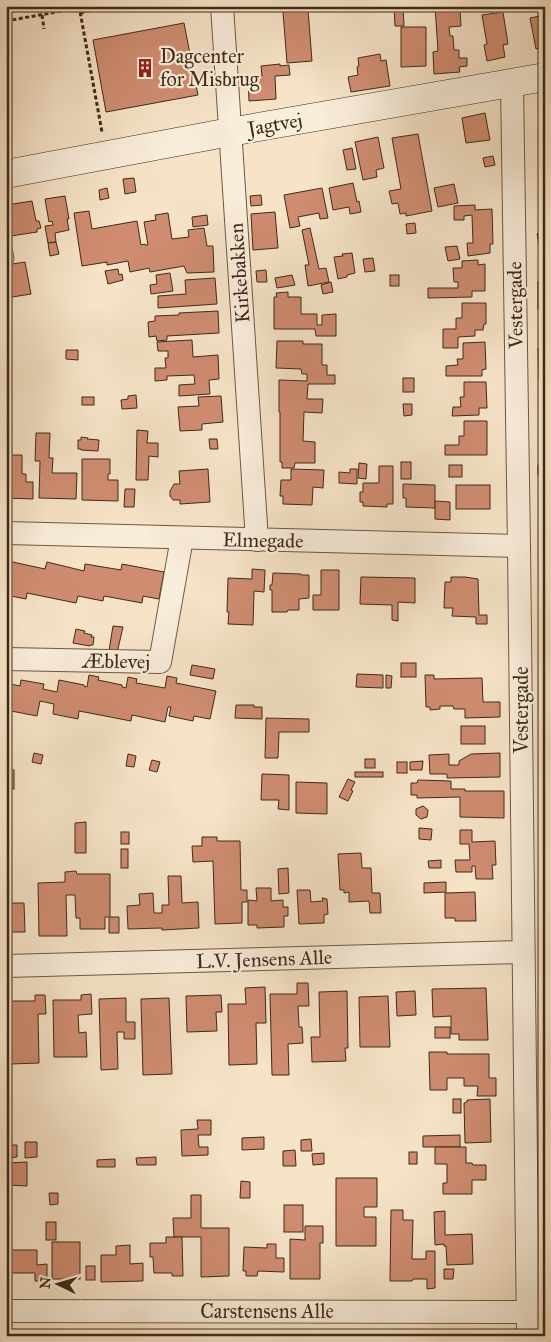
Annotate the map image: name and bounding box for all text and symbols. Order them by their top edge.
place label: Dagcenter for Misbrug [160,44,260,92]
building icon: Dagcenter for Misbrug [134,57,156,79]
street label: Jagtvej [244,107,304,142]
street label: Kirkebakken [224,222,254,324]
street label: Vestergade [502,261,529,350]
street label: Elmegade [222,527,304,554]
street label: Æblevej [81,648,150,674]
street label: Vestergade [509,666,534,755]
street label: L.V. Jensens Alle [196,945,333,974]
north arrow [32,1260,82,1310]
text: N [37,1276,55,1290]
street label: Carstensens Alle [200,1299,334,1323]

